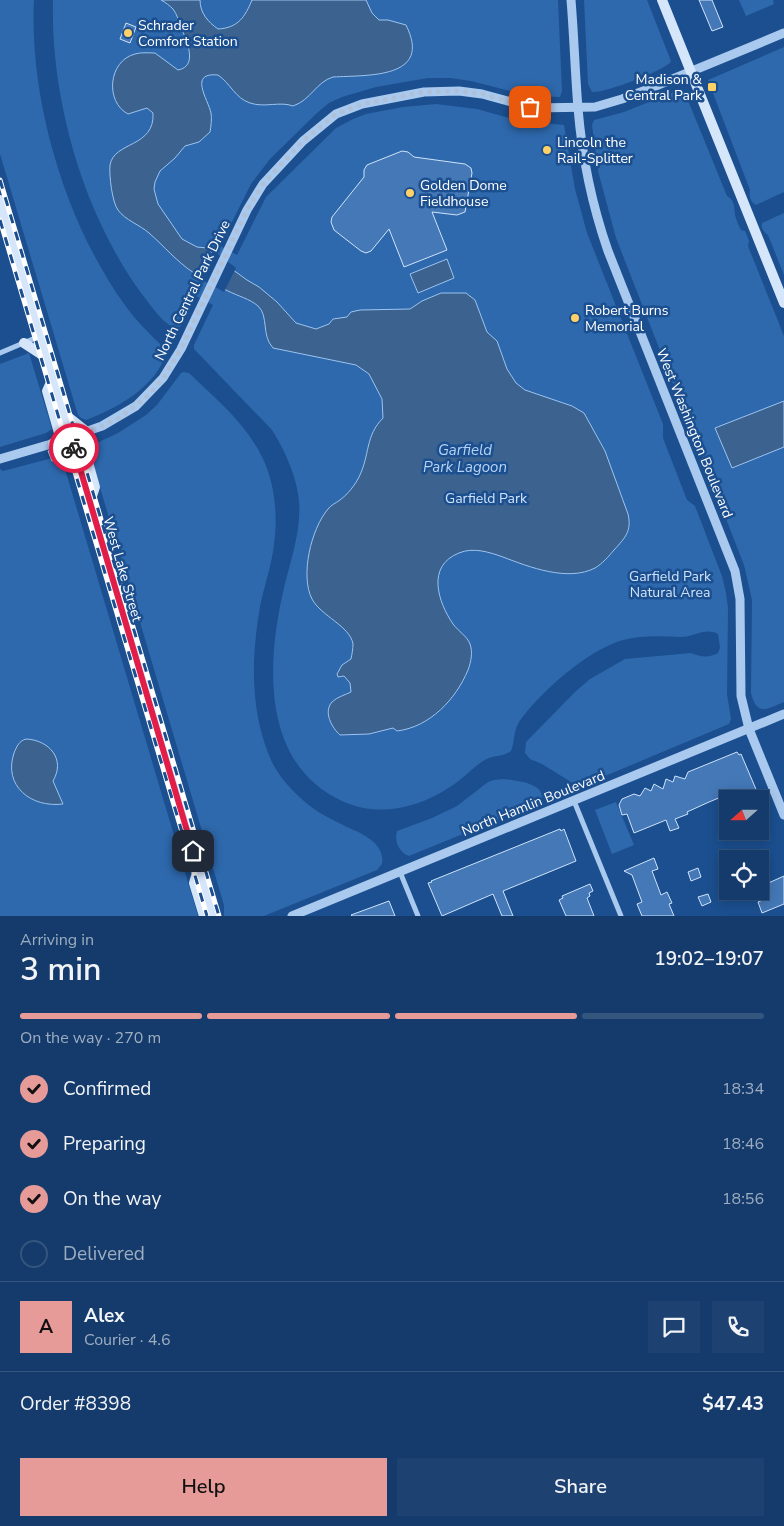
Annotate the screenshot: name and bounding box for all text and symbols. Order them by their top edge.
place label: Schrader Comfort Station [138,16,238,51]
marker: Schrader Comfort Station [122,27,134,39]
place label: Madison & Central Park [625,70,703,105]
marker: Madison & Central Park [706,81,718,93]
pin [509,86,551,128]
icon: bag [516,93,544,121]
place label: Lincoln the Rail-Splitter [557,133,633,168]
marker: Lincoln the Rail-Splitter [541,144,553,156]
place label: Golden Dome Fieldhouse [420,176,507,211]
marker: Golden Dome Fieldhouse [404,187,416,199]
street label: North Central Park Drive [150,217,235,364]
place label: Robert Burns Memorial [585,301,669,336]
marker: Robert Burns Memorial [569,312,581,324]
street label: West Washington Boulevard [652,345,737,521]
courier [49,423,99,473]
icon: bike [60,434,88,462]
water label: Garfield Park Lagoon [423,440,507,477]
park label: Garfield Park [445,489,528,508]
street label: West Lake Street [98,514,147,624]
park label: Garfield Park Natural Area [629,567,712,602]
street label: North Hamlin Boulevard [459,766,608,841]
north arrow [719,790,769,840]
map controls [719,790,769,900]
pin [172,830,214,872]
icon: home [179,837,207,865]
button: locate [719,850,769,900]
text: Arriving in [20,929,94,951]
text: 19:02–19:07 [654,946,764,972]
text: 3 min [20,948,102,991]
text: On the way · 270 m [20,1027,161,1049]
icon: check [20,1075,48,1103]
text: Confirmed [63,1076,151,1102]
text: 18:34 [722,1078,764,1100]
icon: check [20,1130,48,1158]
text: Preparing [63,1131,146,1157]
text: 18:46 [722,1133,764,1155]
icon: check [20,1185,48,1213]
text: On the way [63,1186,161,1212]
text: 18:56 [722,1188,764,1210]
text: Delivered [63,1241,145,1267]
button: chat [648,1301,700,1353]
button: phone [712,1301,764,1353]
text: Alex [84,1303,125,1329]
text: A [39,1314,53,1340]
text: Courier · 4.6 [84,1329,170,1351]
text: Order #8398 [20,1391,131,1417]
text: $47.43 [702,1391,764,1417]
button: Help [20,1458,387,1516]
button: Share [397,1458,764,1516]

